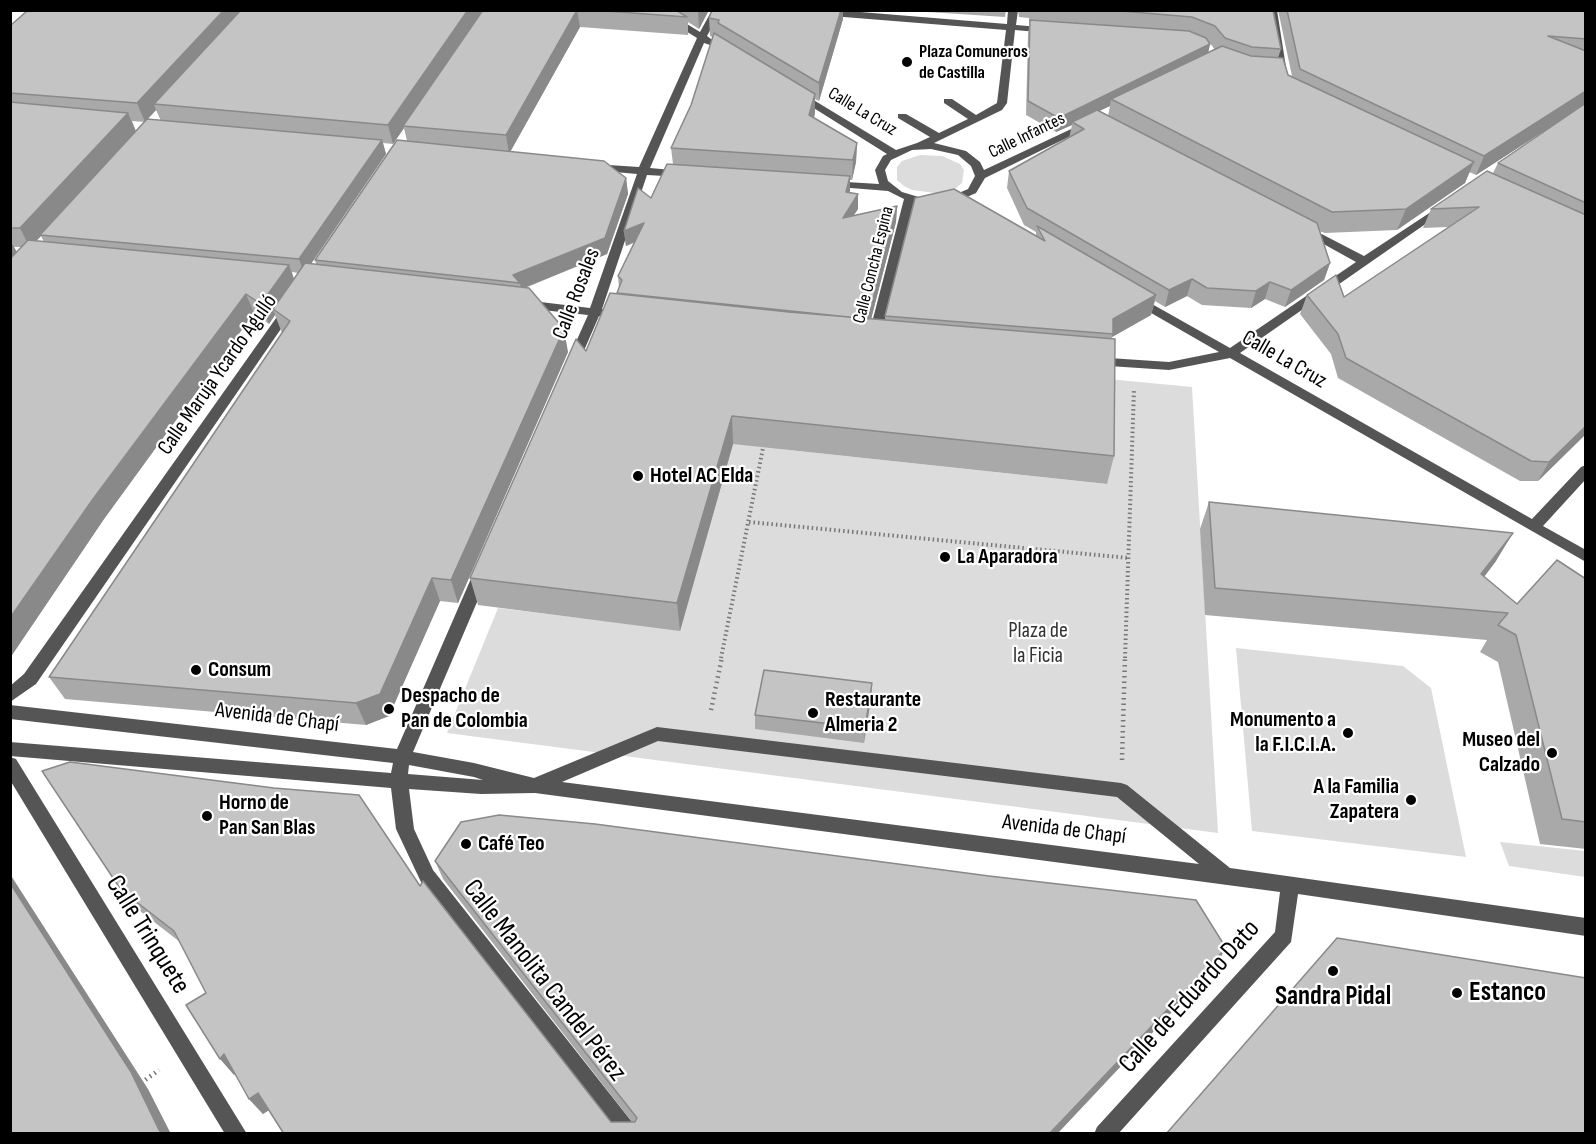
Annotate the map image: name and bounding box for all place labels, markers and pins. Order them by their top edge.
place label: Plaza Comuneros de Castilla [919,41,1028,84]
marker: Plaza Comuneros de Castilla [900,55,914,69]
place label: Hotel AC Elda [650,463,753,489]
marker: Hotel AC Elda [631,469,645,483]
place label: La Aparadora [957,544,1058,570]
marker: La Aparadora [938,550,952,564]
place label: Consum [208,657,271,683]
marker: Consum [189,663,203,677]
place label: Despacho de Pan de Colombia [401,683,528,734]
place label: Restaurante Almeria 2 [825,687,921,738]
marker: Despacho de Pan de Colombia [382,702,396,716]
marker: Restaurante Almeria 2 [806,706,820,720]
place label: Monumento a la F.I.C.I.A. [1230,707,1336,758]
marker: Monumento a la F.I.C.I.A. [1341,726,1355,740]
place label: Museo del Calzado [1462,727,1540,778]
marker: Museo del Calzado [1545,746,1559,760]
place label: A la Familia Zapatera [1314,774,1399,825]
place label: Horno de Pan San Blas [219,790,315,842]
marker: A la Familia Zapatera [1404,793,1418,807]
marker: Horno de Pan San Blas [200,809,214,823]
place label: Café Teo [478,831,545,857]
marker: Café Teo [459,837,473,851]
marker: Sandra Pidal [1326,964,1340,978]
place label: Estanco [1469,977,1546,1009]
place label: Sandra Pidal [1275,981,1391,1013]
marker: Estanco [1450,986,1464,1000]

